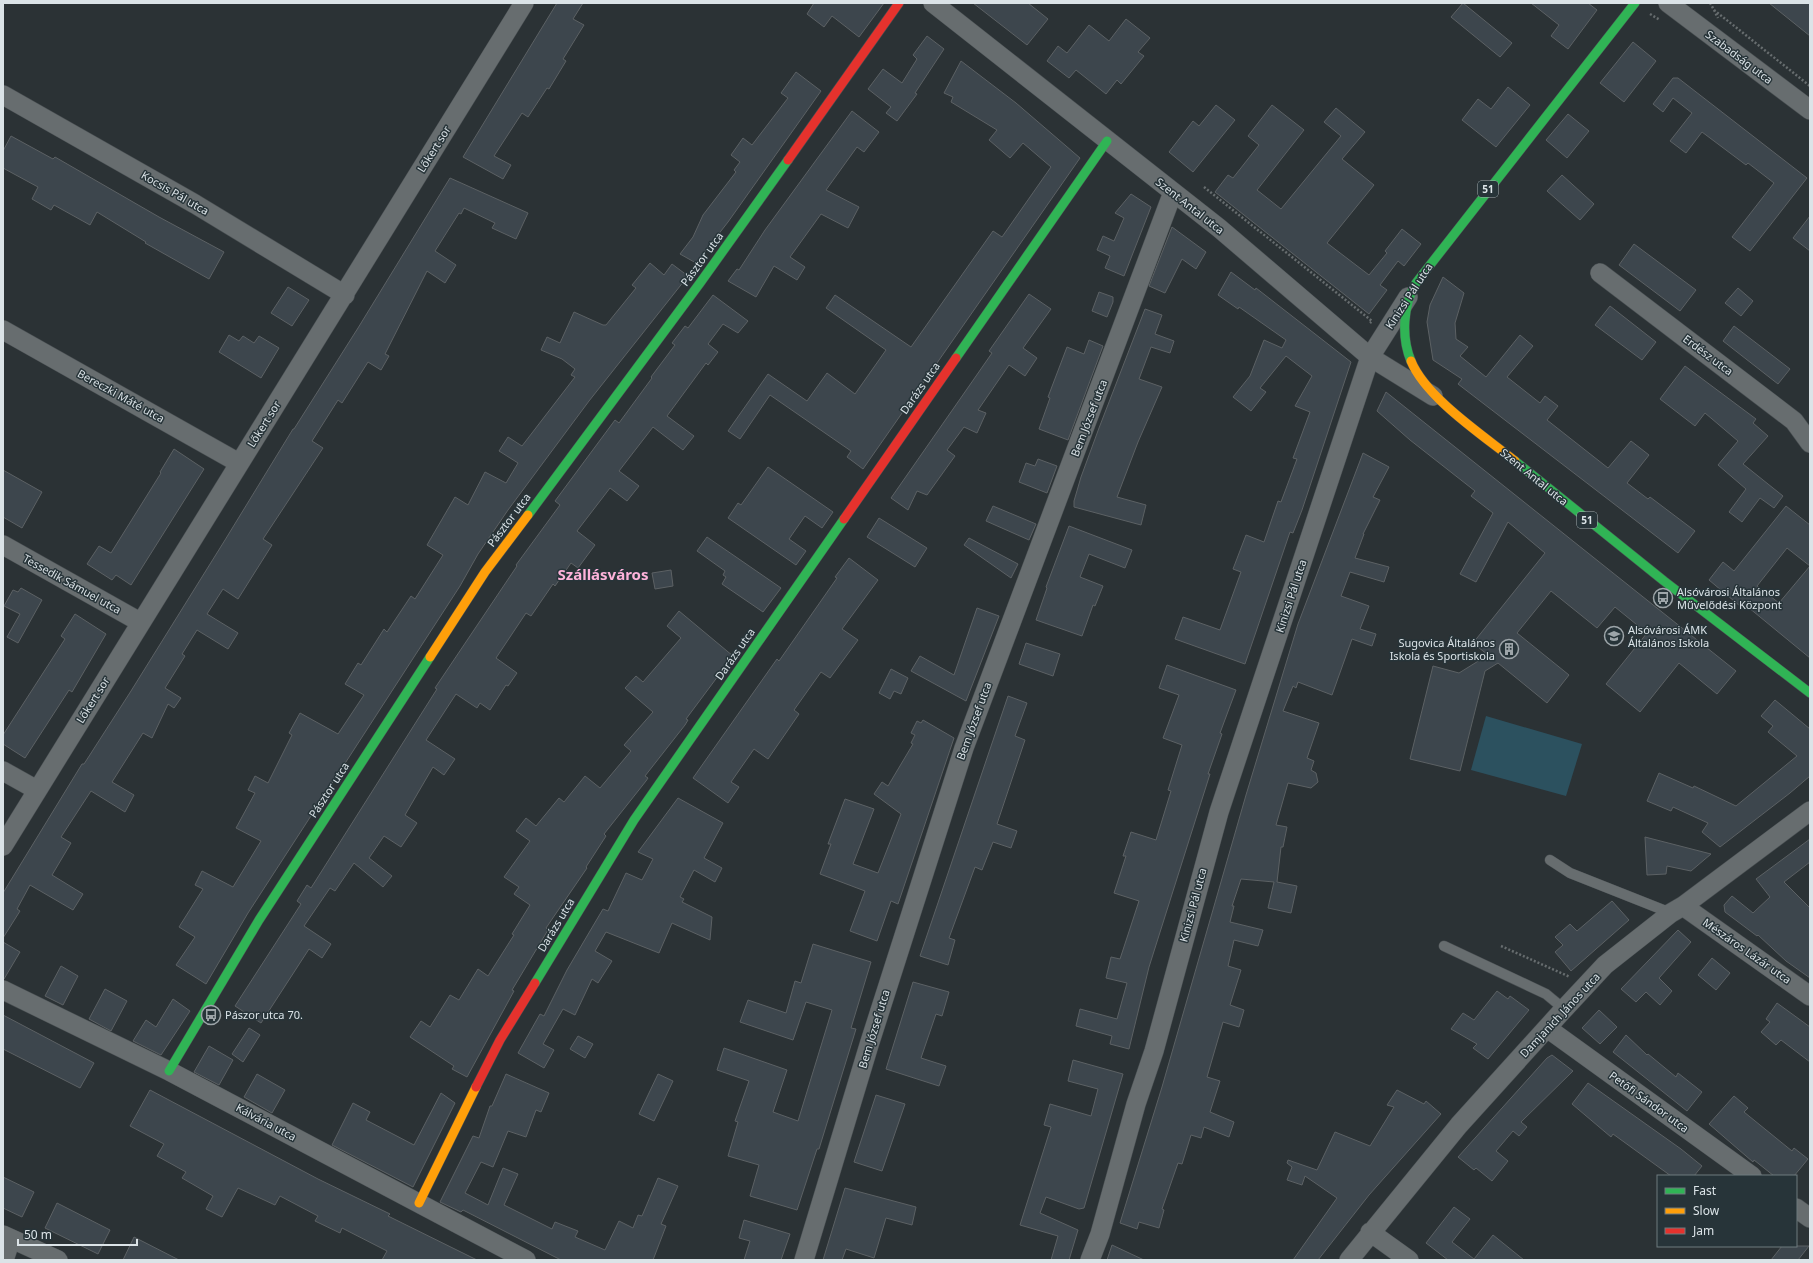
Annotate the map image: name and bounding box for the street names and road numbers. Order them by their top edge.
street label: Szabadság utca [1703,26,1776,87]
street label: Lőkert sor [413,122,454,175]
street label: Kocsis Pál utca [139,167,212,218]
street label: Szent Antal utca [1153,174,1228,237]
road number: 51 [1478,181,1498,197]
street label: Pásztor utca [677,229,726,289]
street label: Kinizsi Pál utca [1382,260,1436,332]
street label: Erdész utca [1680,331,1736,378]
street label: Darázs utca [896,359,943,417]
street label: Bereczki Máté utca [75,365,167,426]
street label: Bem József utca [1067,377,1110,459]
street label: Lőkert sor [243,397,284,450]
street label: Szent Antal utca [1497,445,1571,509]
street label: Pásztor utca [483,490,534,550]
road number: 51 [1577,512,1597,528]
street label: Tessedik Sámuel utca [20,550,124,617]
street label: Kinizsi Pál utca [1272,557,1309,634]
street label: Darázs utca [711,625,758,683]
street label: Lőkert sor [72,673,113,726]
street label: Bem József utca [953,680,995,762]
street label: Pásztor utca [305,759,352,820]
street label: Kinizsi Pál utca [1175,866,1210,944]
street label: Darázs utca [534,895,578,954]
street label: Mészáros Lázár utca [1700,914,1795,987]
street label: Damjanich János utca [1516,969,1603,1060]
street label: Bem József utca [854,988,893,1070]
street label: Petőfi Sándor utca [1606,1068,1692,1136]
street label: Kálvária utca [233,1099,299,1144]

